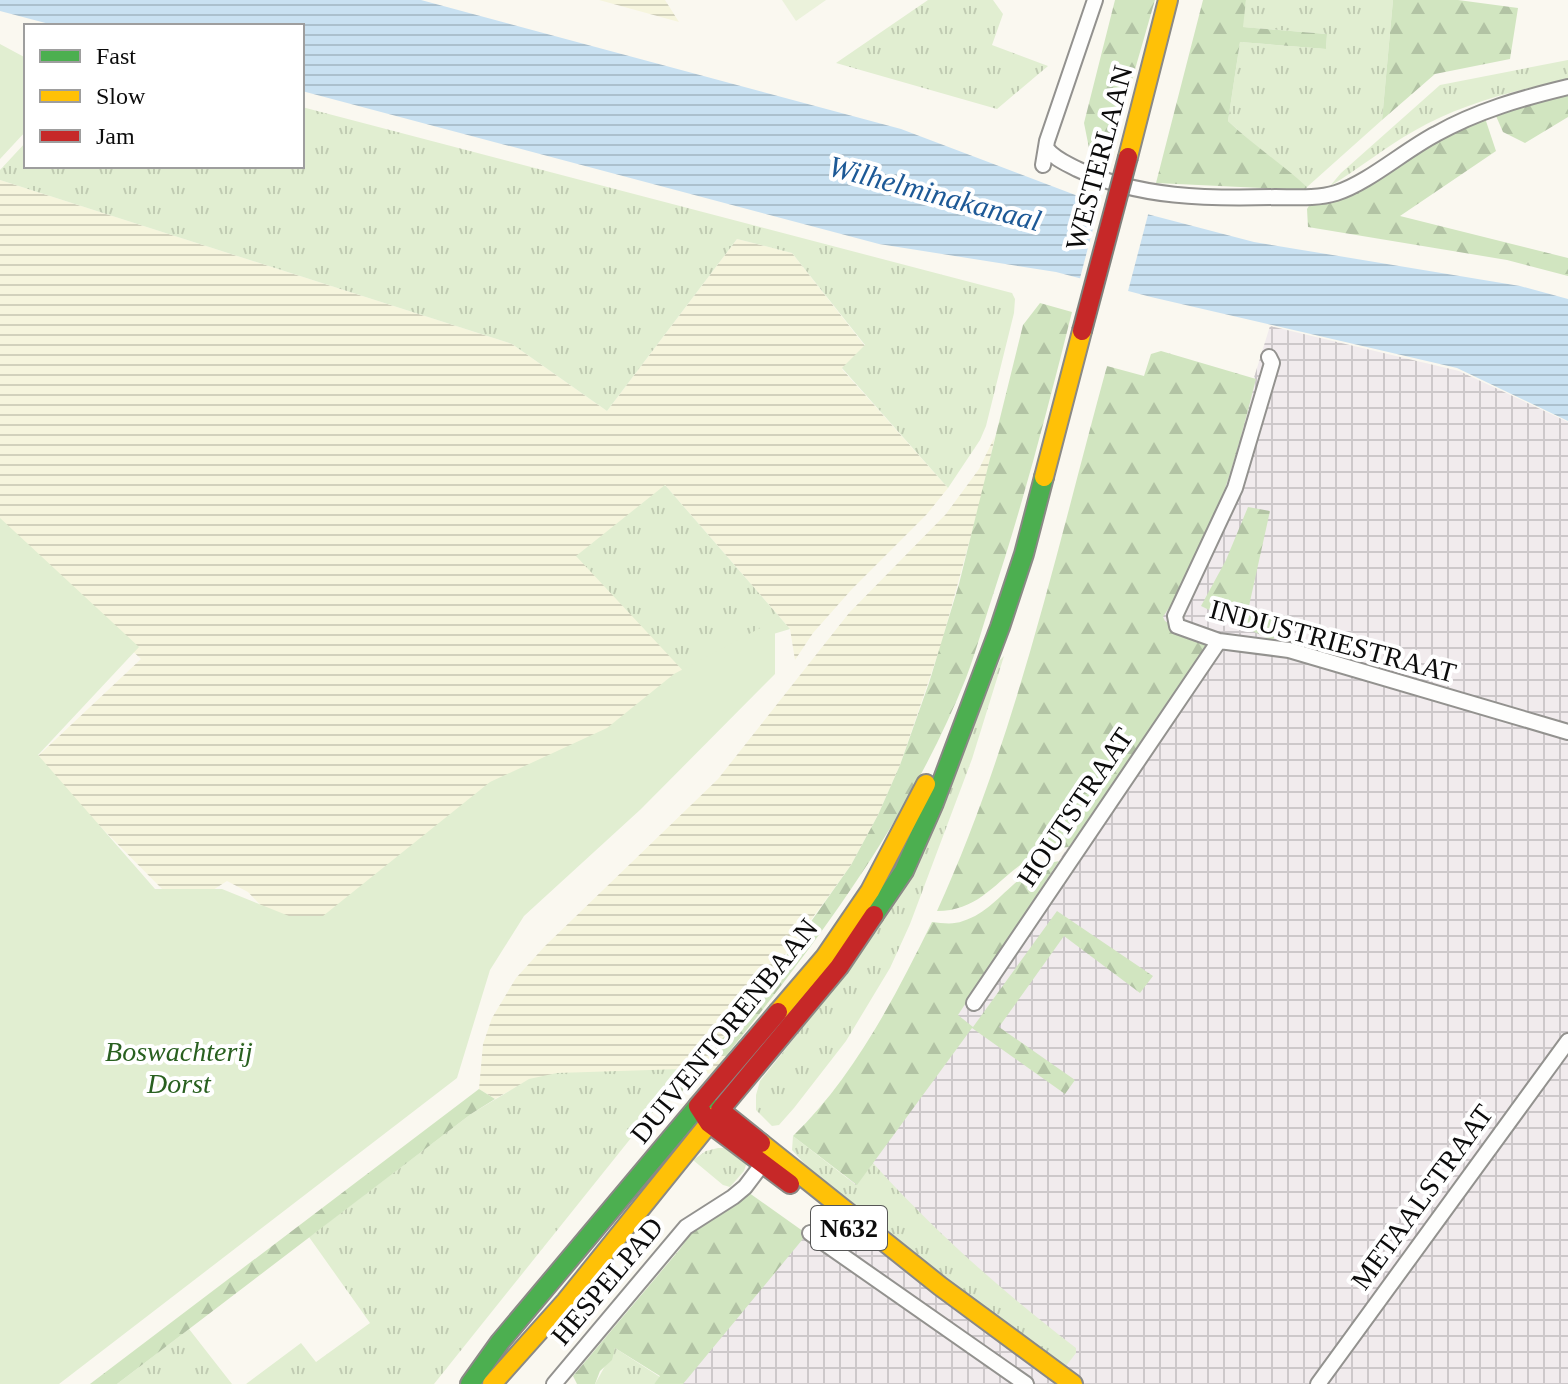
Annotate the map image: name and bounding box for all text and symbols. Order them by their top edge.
legend [24,24,304,168]
text: Fast [96,43,136,69]
street label: WESTERLAAN [1059,62,1139,254]
text: Slow [96,83,146,109]
text: Jam [96,123,135,149]
water label: Wilhelminakanaal [825,149,1045,237]
street label: INDUSTRIESTRAAT [1207,593,1459,689]
street label: HOUTSTRAAT [1011,722,1139,892]
street label: DUIVENTORENBAAN [624,913,824,1149]
park label: Boswachterij Dorst [105,1036,253,1099]
street label: METAALSTRAAT [1345,1099,1499,1295]
road number: N632 [811,1206,887,1250]
street label: HESPELPAD [545,1211,669,1351]

